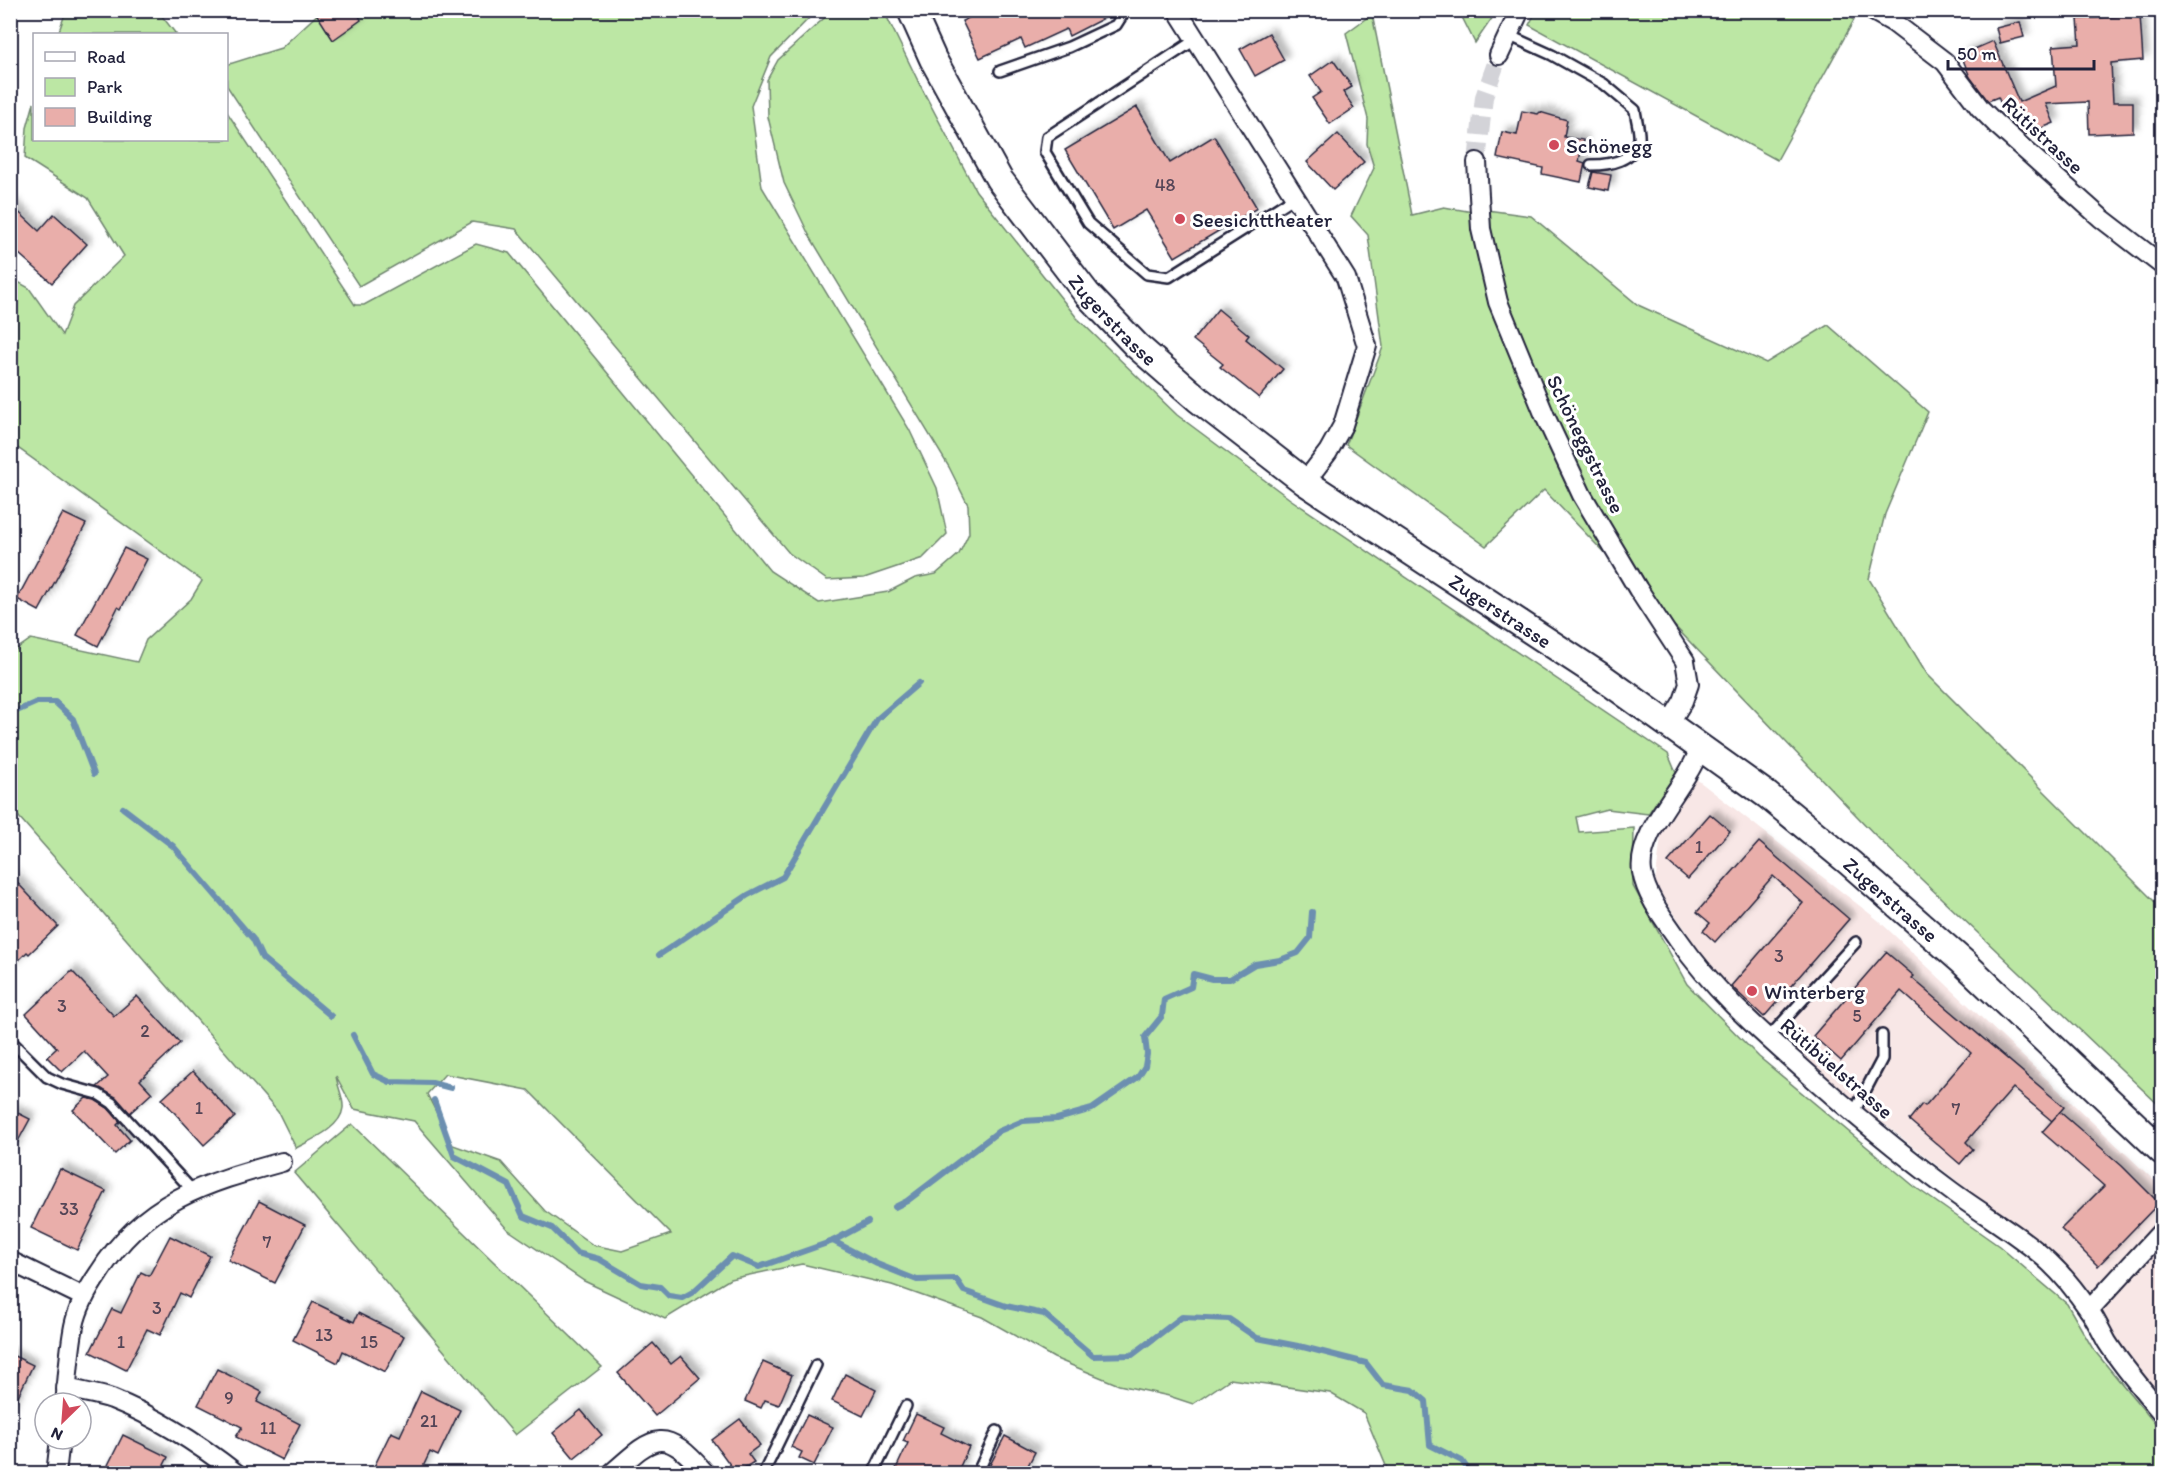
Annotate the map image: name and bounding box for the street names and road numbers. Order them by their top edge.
street label: Rütistrasse [1997,91,2089,179]
street label: Zugerstrasse [1064,269,1163,370]
street label: Schöneggstrasse [1542,371,1630,517]
street label: Zugerstrasse [1445,568,1557,653]
street label: Zugerstrasse [1839,851,1944,947]
street label: Rütibüelstrasse [1776,1012,1898,1124]

